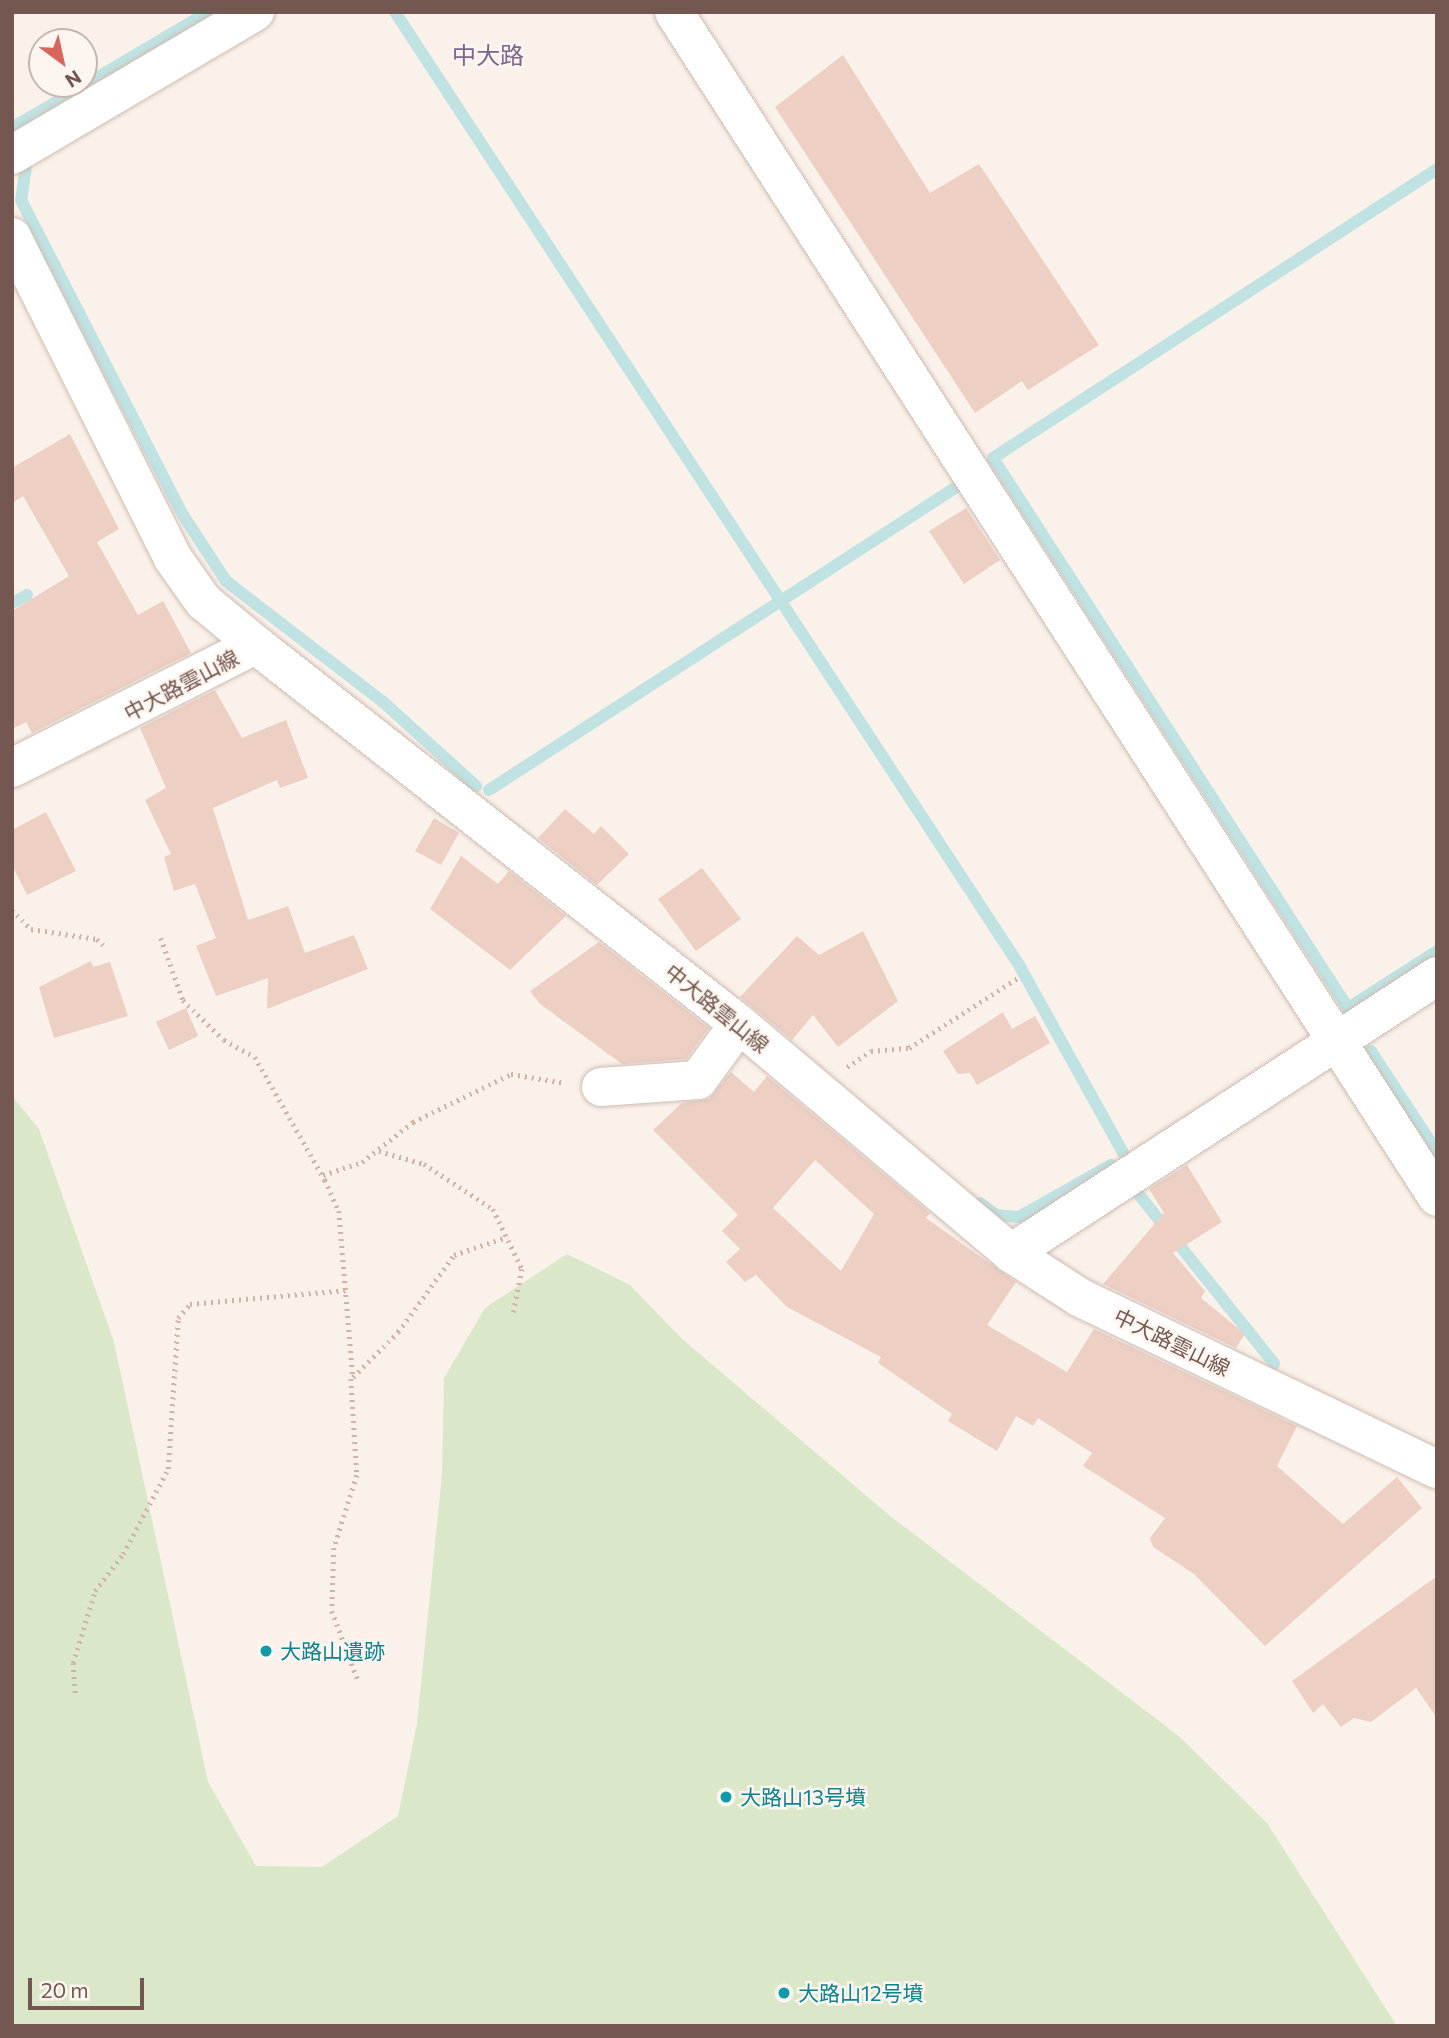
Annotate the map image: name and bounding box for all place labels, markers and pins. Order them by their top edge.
place label: 大路山遺跡 [280,1638,385,1664]
marker: 大路山遺跡 [258,1643,274,1659]
place label: 大路山13号墳 [740,1784,866,1810]
marker: 大路山13号墳 [718,1789,734,1805]
place label: 大路山12号墳 [798,1980,924,2006]
marker: 大路山12号墳 [776,1985,792,2001]

